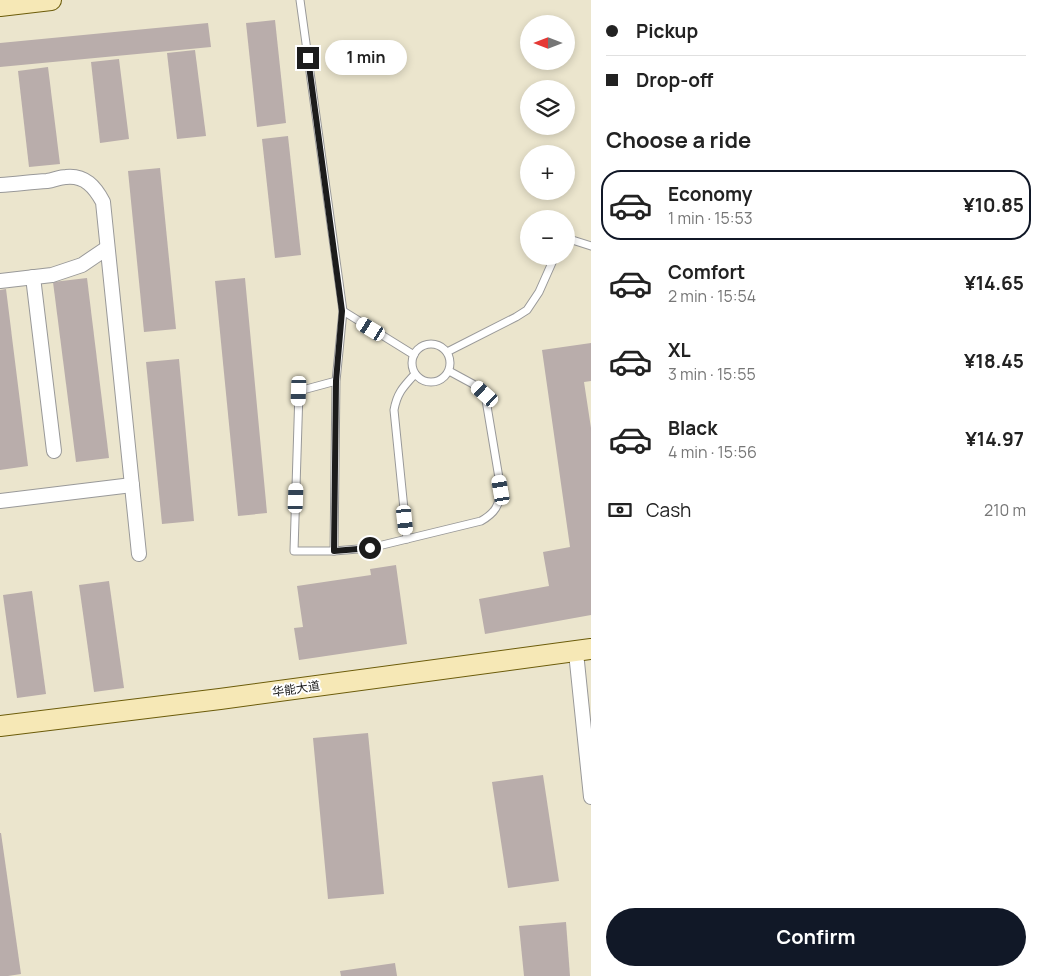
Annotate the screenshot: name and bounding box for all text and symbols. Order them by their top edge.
north arrow [520,15,575,70]
map controls [520,15,575,265]
text: Pickup [636,18,698,44]
callout: 1 min [326,40,408,76]
text: 1 min [346,46,386,68]
route end [297,47,319,69]
text: Drop-off [636,67,713,93]
button: layers [520,80,575,135]
text: Choose a ride [606,125,751,155]
button: + [520,145,575,200]
text: Economy [668,181,752,207]
icon: car [608,183,653,228]
text: ¥10.85 [963,192,1024,218]
text: 1 min · 15:53 [668,207,753,229]
button: − [520,210,575,265]
text: Comfort [668,259,745,285]
icon: car [608,261,653,306]
text: ¥14.65 [964,270,1024,296]
text: 2 min · 15:54 [668,285,756,307]
car [354,315,387,343]
text: XL [668,337,691,363]
icon: car [608,339,653,384]
text: ¥18.45 [964,348,1024,374]
text: 3 min · 15:55 [668,363,756,385]
car [290,376,307,406]
car [468,378,501,410]
text: Black [668,415,717,441]
icon: car [608,417,653,462]
text: ¥14.97 [965,426,1024,452]
text: 4 min · 15:56 [668,441,757,463]
car [491,474,510,506]
car [287,483,304,513]
icon: cash [606,496,634,524]
text: Cash [646,497,691,523]
text: 210 m [984,499,1026,521]
car [395,504,414,536]
route start [359,537,381,559]
street label: 华能大道 [271,677,321,700]
button: Confirm [606,908,1026,966]

